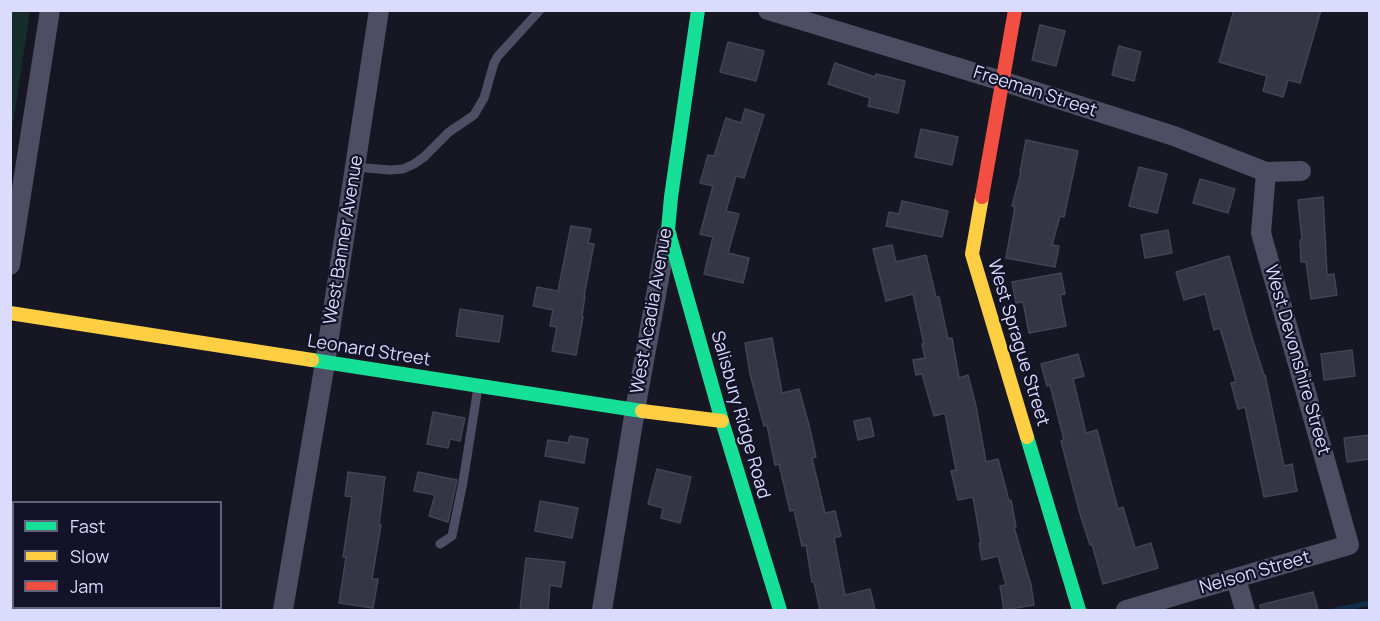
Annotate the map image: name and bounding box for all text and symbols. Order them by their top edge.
street label: Freeman Street [971,62,1099,122]
street label: West Banner Avenue [320,154,368,326]
street label: West Acadia Avenue [627,226,677,396]
street label: West Sprague Street [982,257,1054,429]
street label: West Devonshire Street [1260,263,1334,457]
street label: Salisbury Ridge Road [706,329,774,501]
street label: Leonard Street [306,331,432,371]
legend [12,501,222,609]
text: Fast [70,514,105,538]
text: Slow [70,544,109,568]
street label: Nelson Street [1197,547,1313,599]
text: Jam [70,574,104,598]

